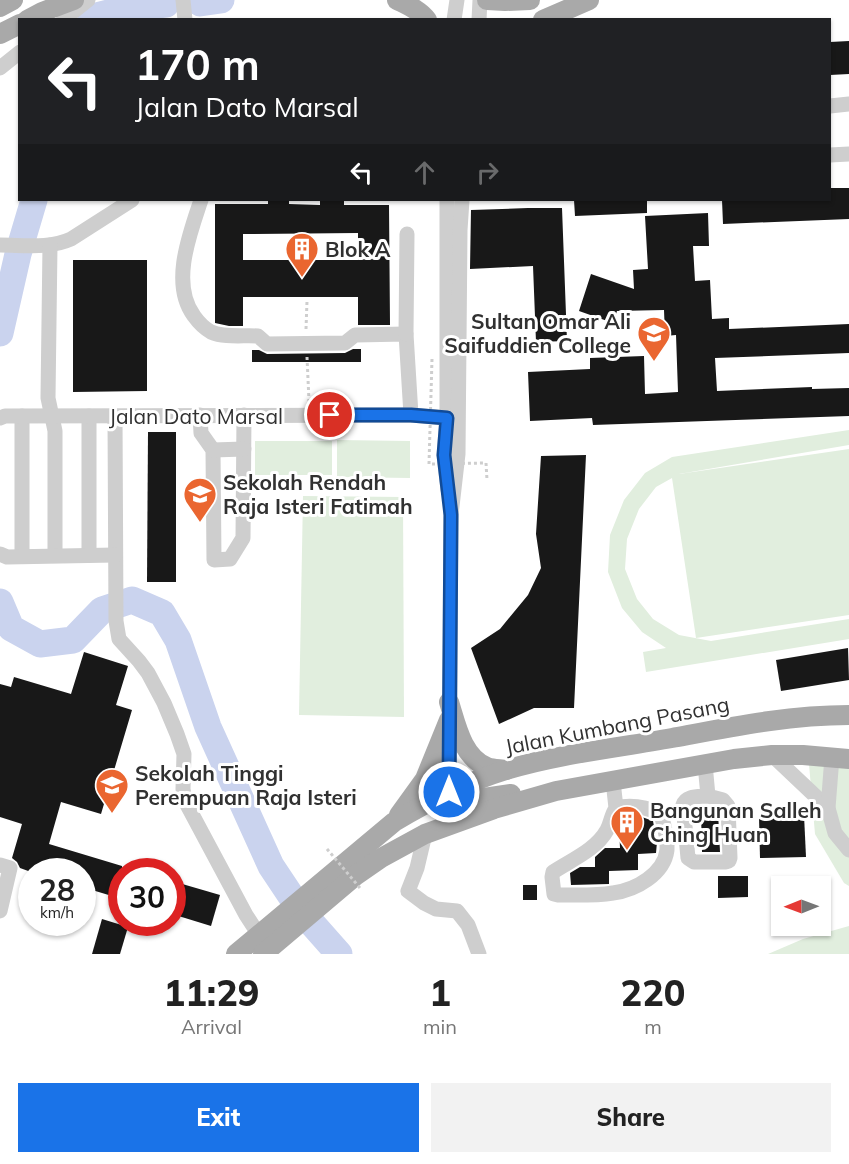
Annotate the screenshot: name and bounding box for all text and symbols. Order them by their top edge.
text: 170 m [135,38,260,91]
icon: left [36,42,114,120]
text: Jalan Dato Marsal [135,90,359,124]
icon: left [345,156,378,189]
icon: ahead [408,156,441,189]
icon: right [471,156,504,189]
building icon: Blok A [284,231,320,278]
place label: Blok A [325,236,391,262]
place label: Sultan Omar Ali Saifuddien College [444,308,631,358]
school or university icon: Sultan Omar Ali Saifuddien College [636,315,672,362]
pin [304,389,355,440]
icon: arrive [313,398,346,431]
street label: Jalan Dato Marsal [109,403,283,429]
place label: Sekolah Rendah Raja Isteri Fatimah [223,469,413,519]
school or university icon: Sekolah Rendah Raja Isteri Fatimah [182,476,218,523]
street label: Jalan Kumbang Pasang [503,690,731,760]
place label: Sekolah Tinggi Perempuan Raja Isteri [135,760,357,810]
position arrow [417,760,481,824]
school or university icon: Sekolah Tinggi Perempuan Raja Isteri [94,767,130,814]
place label: Bangunan Salleh Ching Huan [650,797,822,847]
building icon: Bangunan Salleh Ching Huan [609,804,645,851]
speed limit sign: 30 [108,858,186,936]
text: 28 [39,871,75,909]
north arrow [771,876,831,936]
map controls [771,876,831,936]
text: km/h [40,903,74,922]
text: 11:29 [164,970,259,1015]
text: 1 [429,970,451,1015]
text: 220 [621,970,685,1015]
text: Arrival [181,1014,242,1039]
text: min [423,1014,457,1039]
text: m [644,1014,662,1039]
button: Exit [18,1083,419,1152]
button: Share [431,1083,831,1152]

